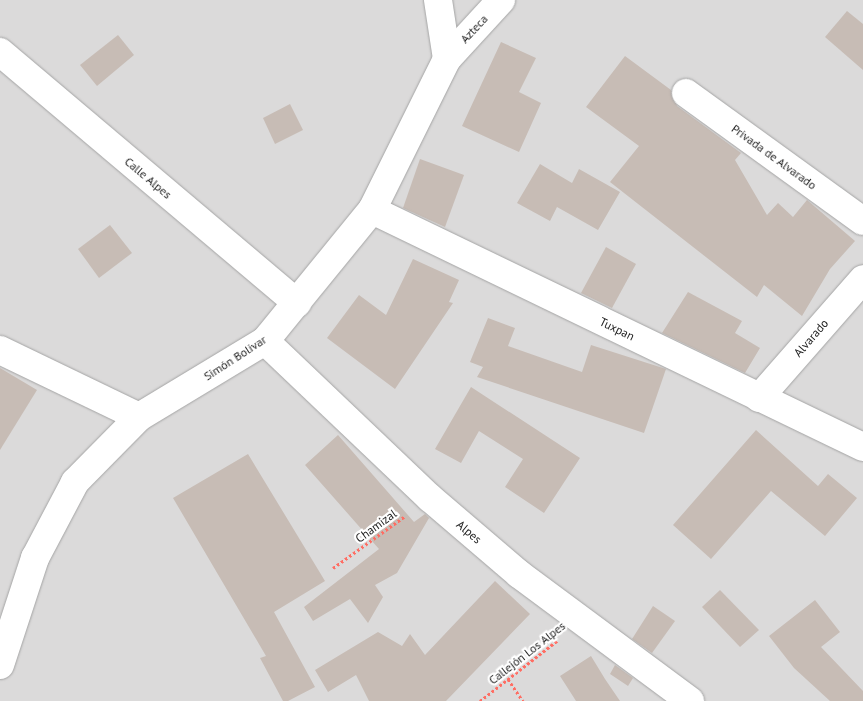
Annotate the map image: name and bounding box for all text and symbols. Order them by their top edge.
street label: Azteca [457,12,491,46]
street label: Privada de Alvarado [729,121,819,193]
street label: Calle Alpes [122,154,174,202]
street label: Tuxpan [597,314,637,344]
street label: Alvarado [791,316,831,360]
street label: Simón Bolivar [201,332,269,384]
street label: Chamizal [353,506,399,546]
street label: Alpes [454,517,484,547]
street label: Callejón Los Alpes [486,619,568,687]

